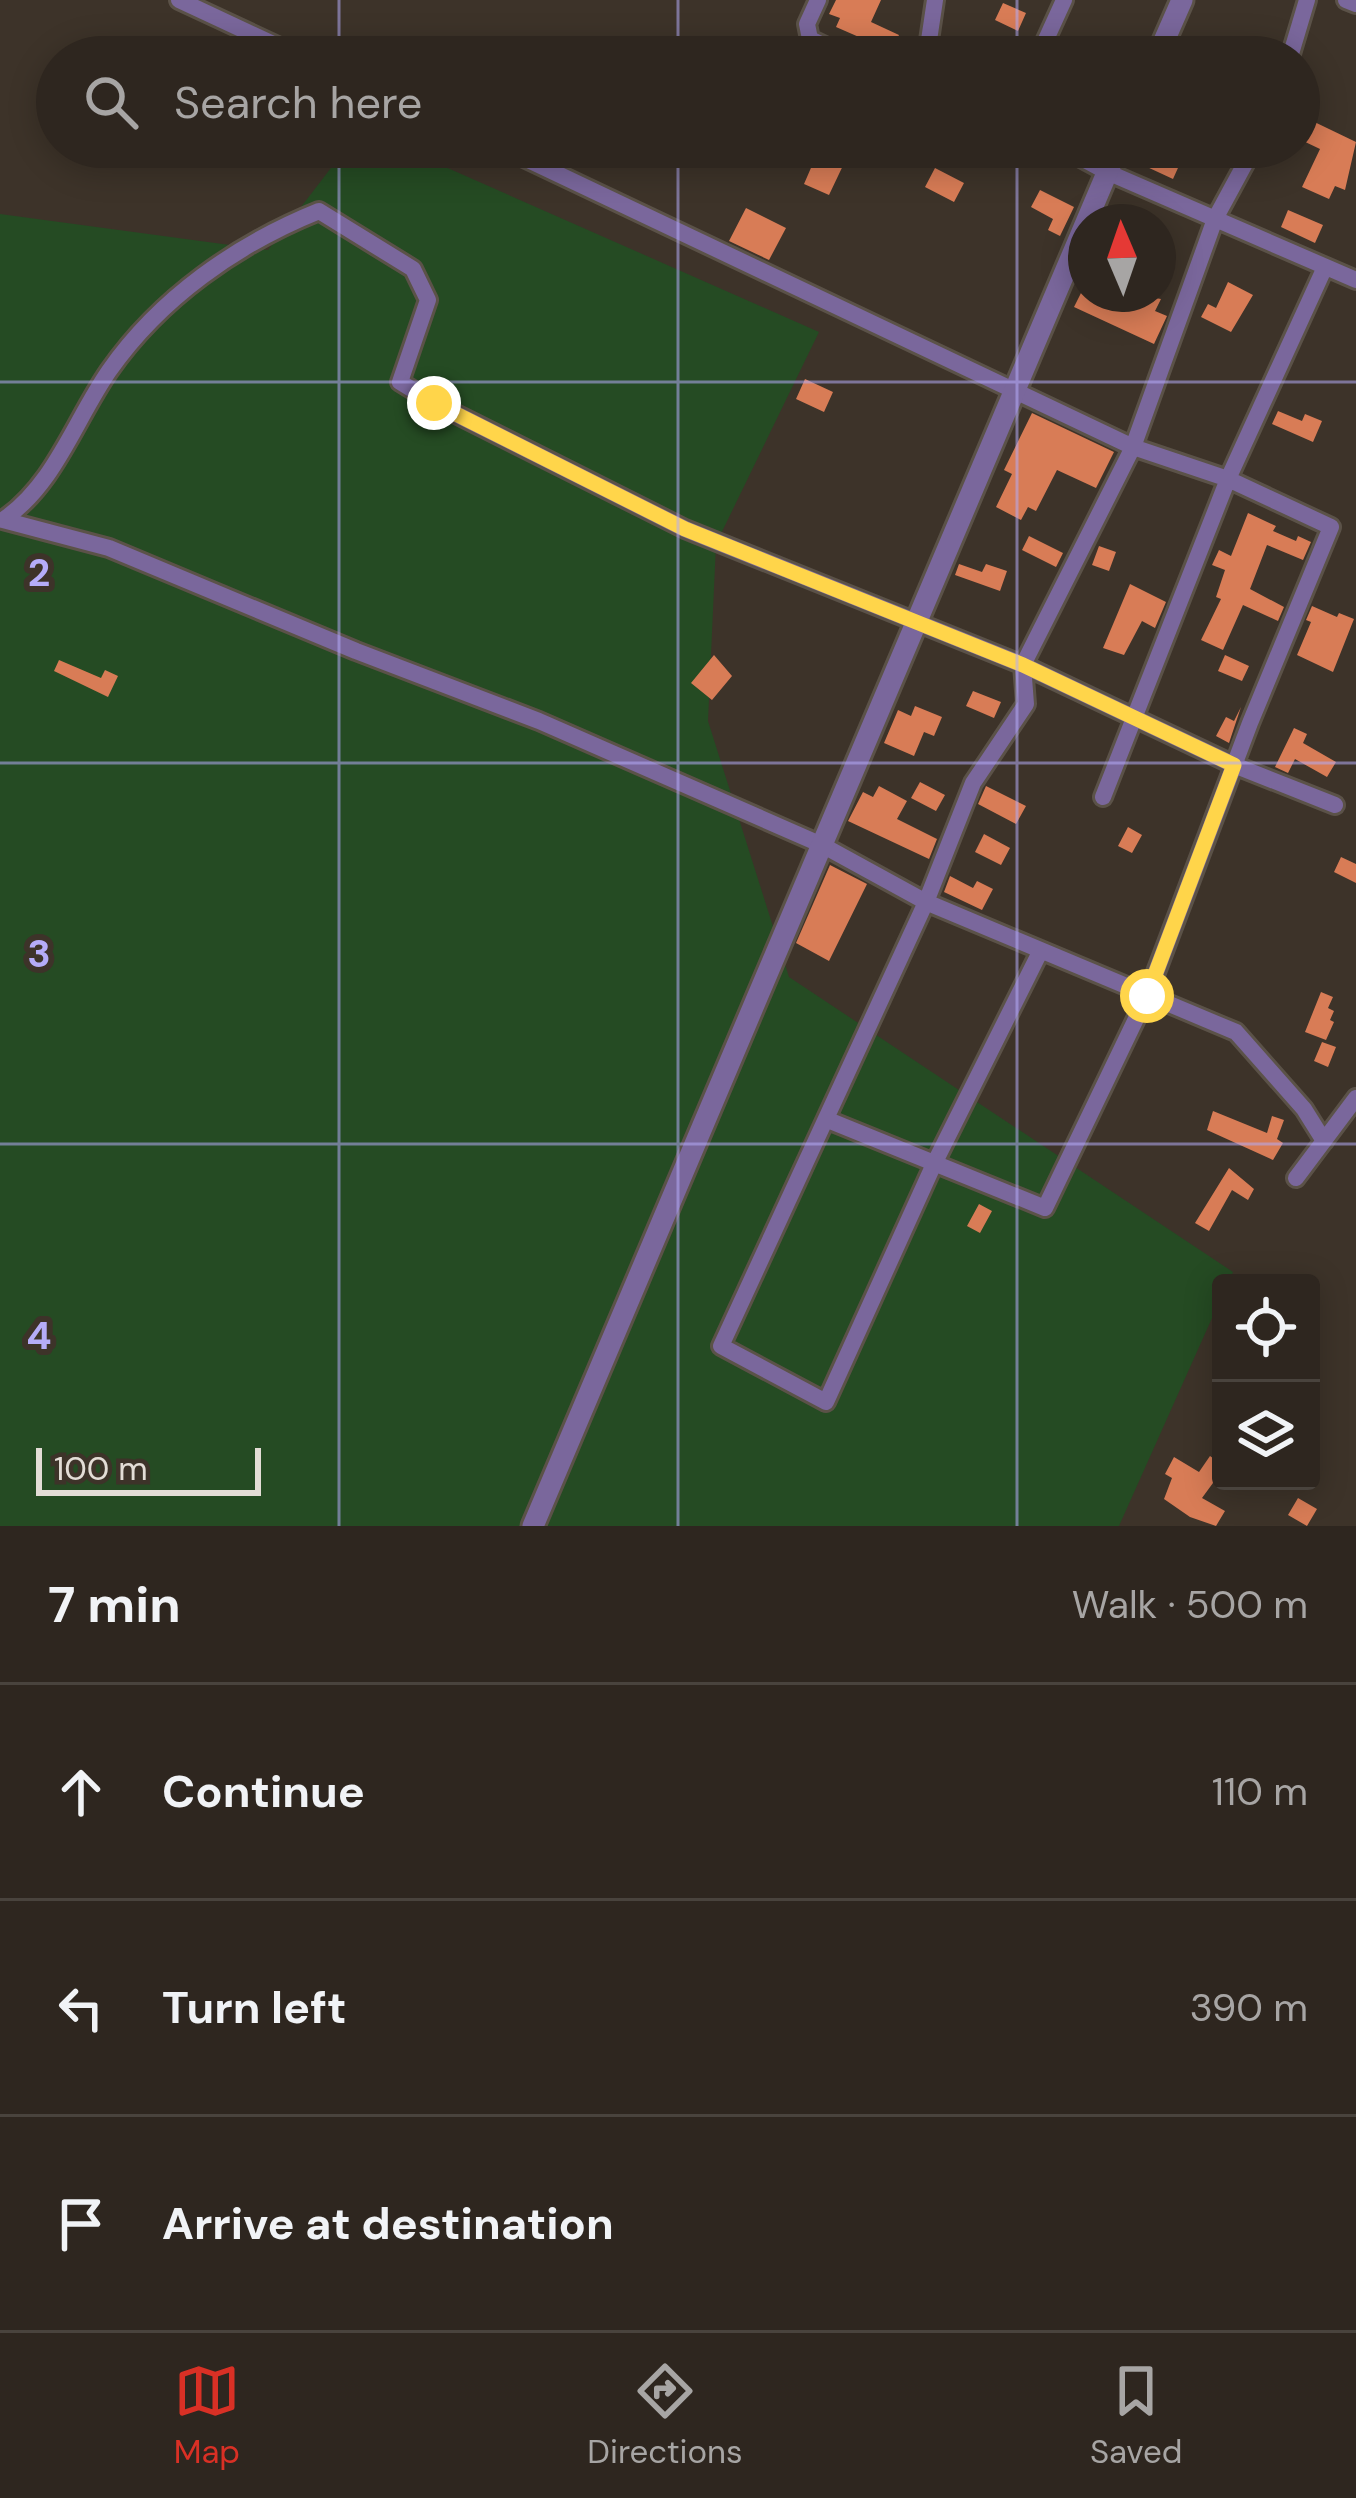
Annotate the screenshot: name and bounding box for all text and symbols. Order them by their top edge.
search box [36,36,1320,168]
icon: search [78,69,144,135]
text: Search here [174,73,422,132]
north arrow [1068,204,1176,312]
route end [407,376,461,430]
text: 2 [28,547,50,598]
text: 3 [27,928,51,979]
route start [1120,969,1174,1023]
map controls [1212,1274,1320,1490]
button: locate [1212,1274,1320,1382]
text: 4 [26,1310,52,1361]
button: layers [1212,1382,1320,1490]
scale bar [36,1442,261,1495]
text: 100 m [54,1447,148,1490]
text: 7 min [48,1571,181,1638]
text: Walk · 500 m [1072,1579,1308,1630]
icon: ahead [48,1759,114,1825]
text: Continue [162,1762,365,1821]
text: 110 m [1212,1766,1308,1817]
icon: left [48,1975,114,2041]
text: Turn left [162,1978,346,2037]
text: 390 m [1190,1982,1308,2033]
icon: arrive [48,2191,114,2257]
text: Arrive at destination [162,2194,614,2253]
tab: Map [174,2358,240,2473]
tab: Directions [587,2358,743,2473]
tab: Saved [1090,2358,1182,2473]

